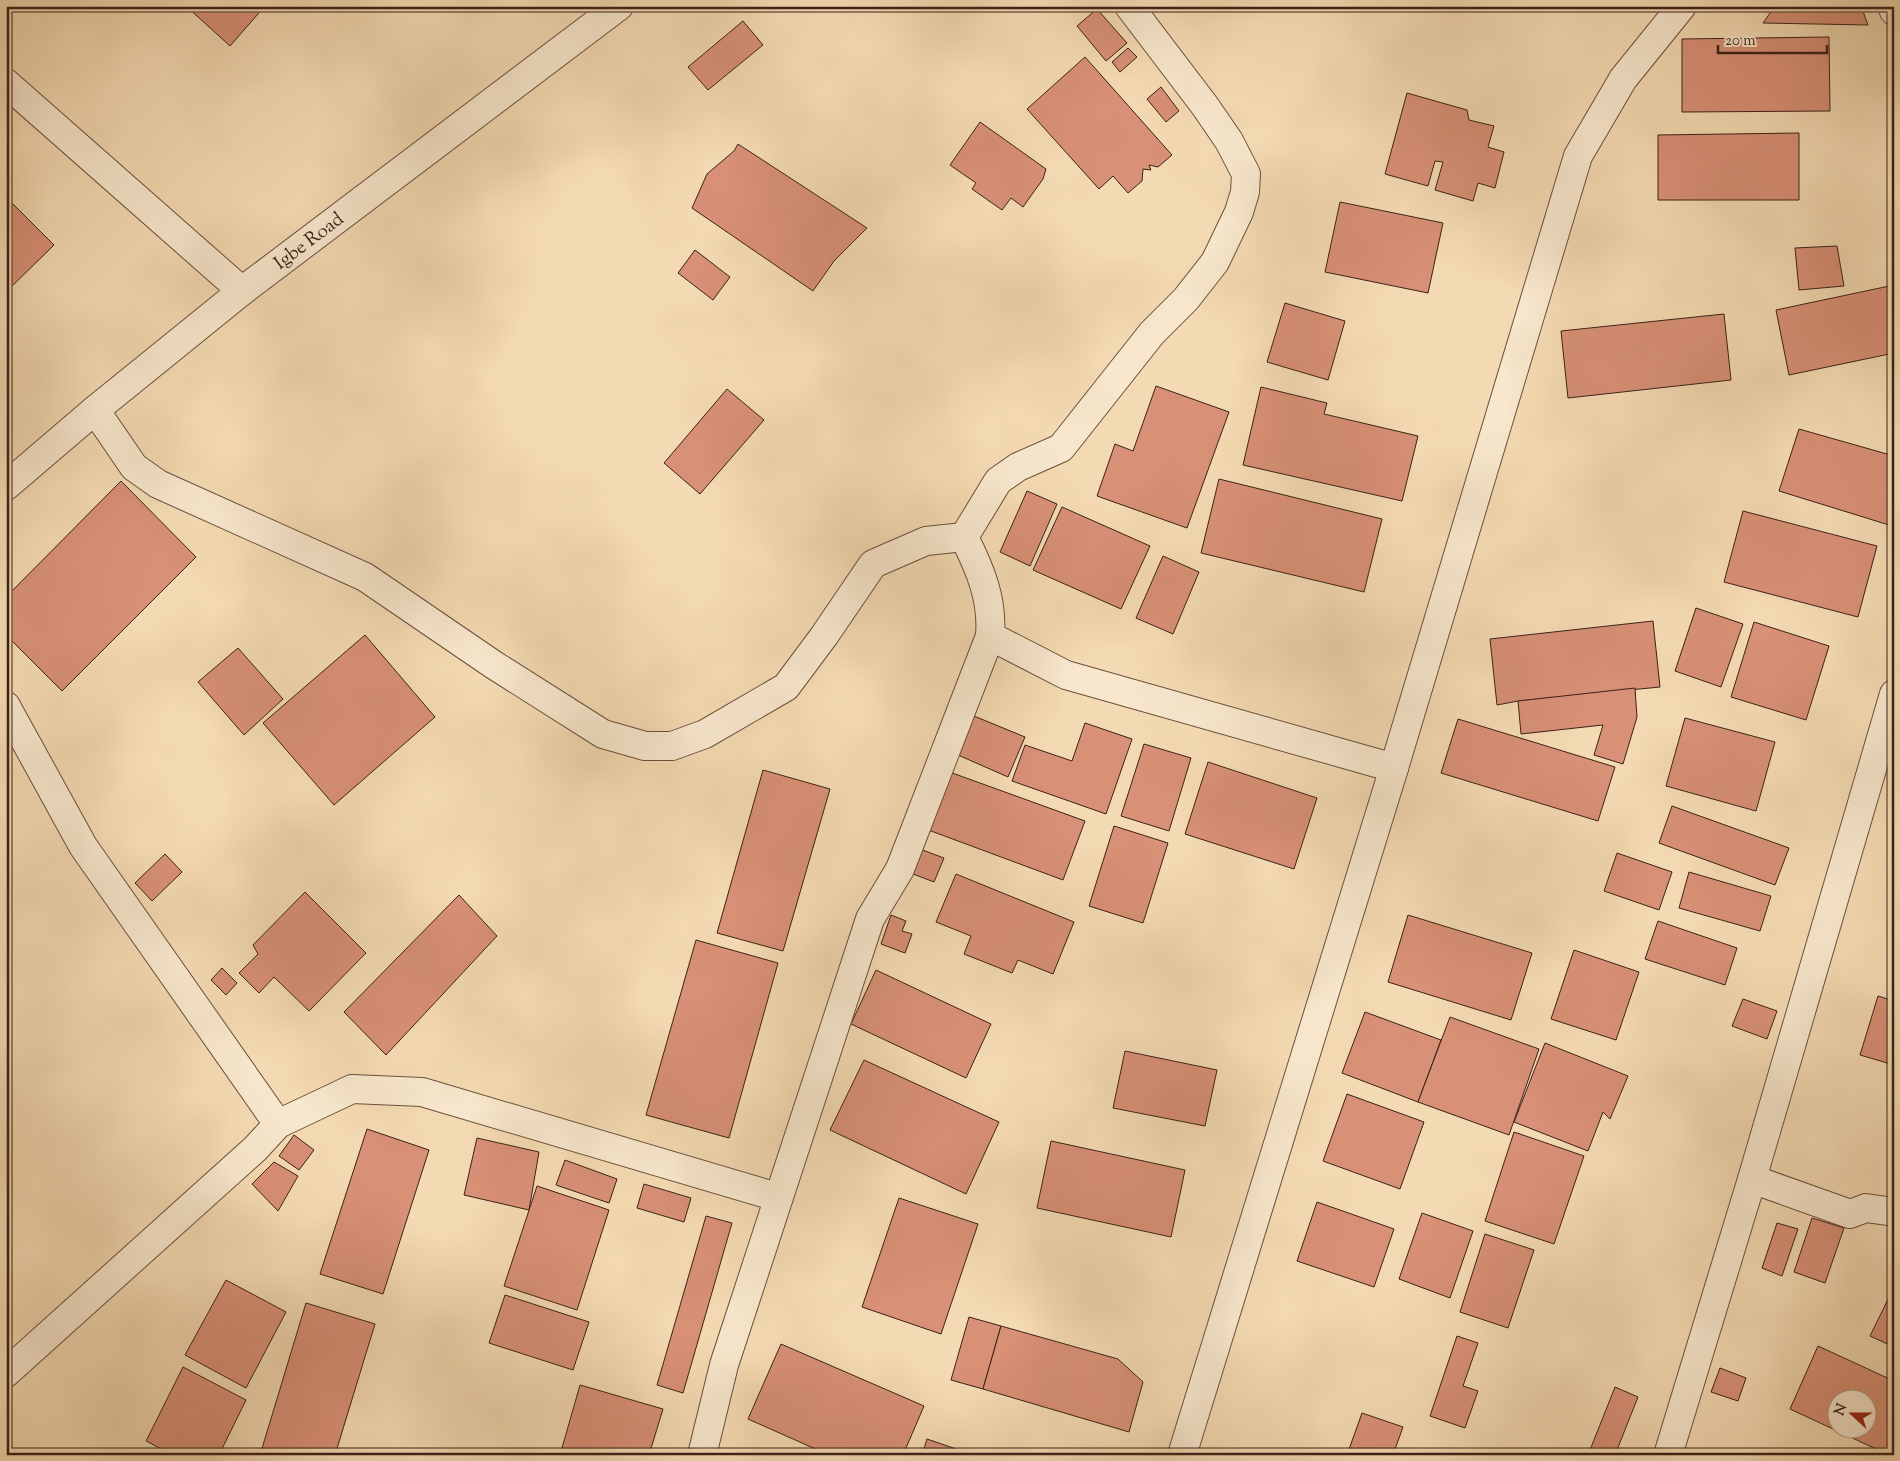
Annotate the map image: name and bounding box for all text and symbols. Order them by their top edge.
scale bar [1718,22,1826,54]
text: 20 m [1725,31,1756,52]
street label: Igbe Road [269,207,350,277]
north arrow [1828,1388,1878,1438]
text: N [1830,1401,1853,1419]

